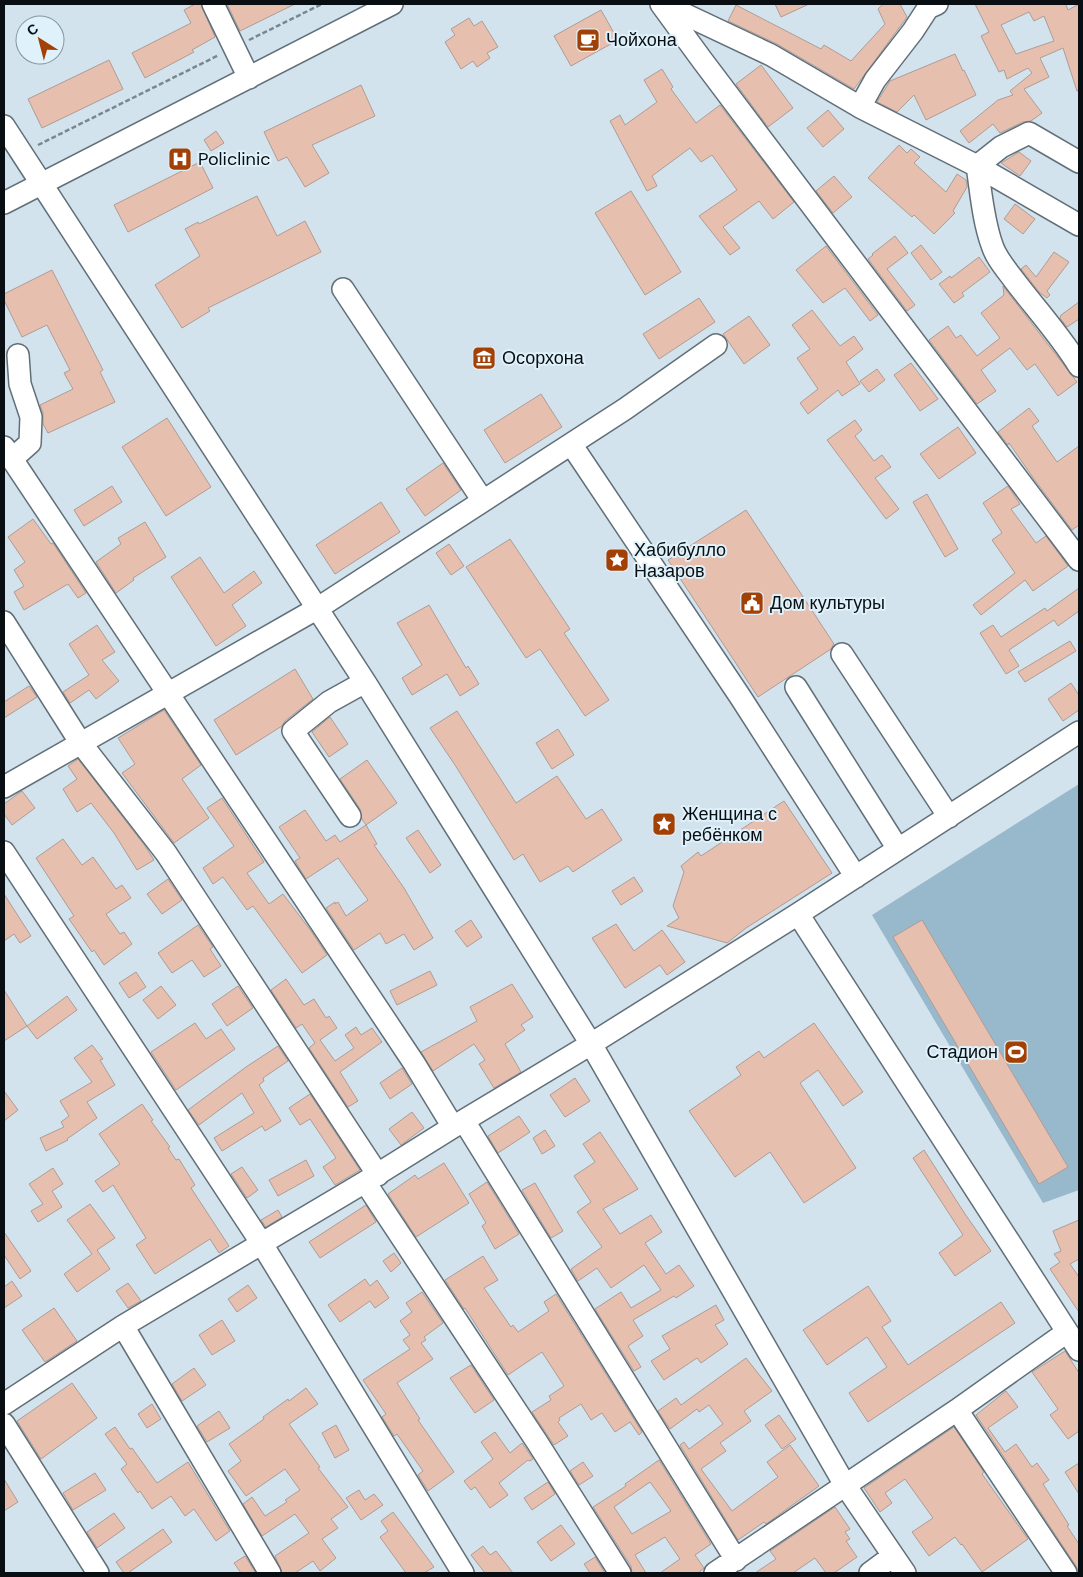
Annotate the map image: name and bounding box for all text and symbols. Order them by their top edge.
north arrow [15,15,65,65]
text: С [23,19,42,40]
cafe icon: Чойхона [575,27,601,53]
place label: Чойхона [606,28,678,52]
hospital icon: Policlinic [167,146,193,172]
place label: Policlinic [198,147,271,171]
museum icon: Осорхона [471,345,497,371]
place label: Осорхона [502,346,585,370]
place label: Хабибулло Назаров [634,538,726,583]
place icon: Хабибулло Назаров [604,547,630,573]
public building icon: Дом культуры [739,590,765,616]
place label: Дом культуры [770,591,885,615]
place label: Женщина с ребёнком [682,802,777,847]
place icon: Женщина с ребёнком [651,811,677,837]
sports icon: Стадион [1003,1039,1029,1065]
place label: Стадион [926,1040,998,1064]

